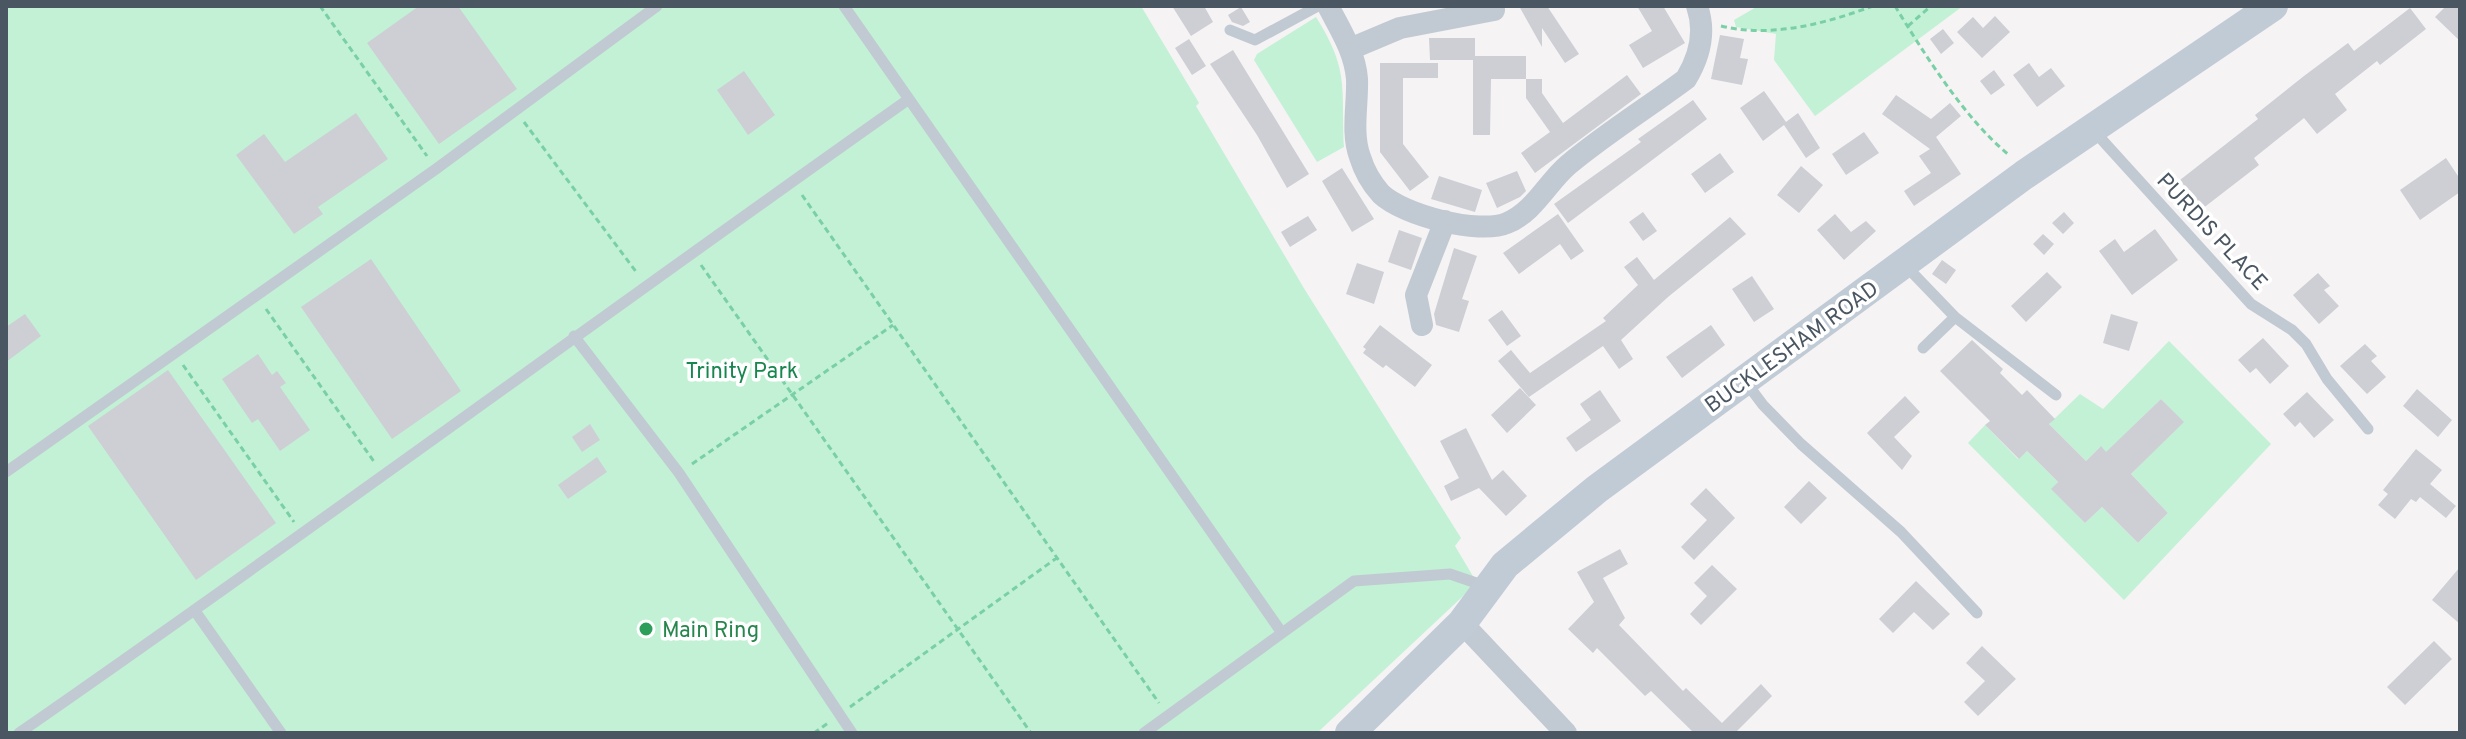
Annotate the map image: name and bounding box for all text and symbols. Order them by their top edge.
street label: PURDIS PLACE [2150,168,2272,297]
street label: BUCKLESHAM ROAD [1700,276,1884,420]
park label: Trinity Park [685,359,799,386]
place label: Main Ring [662,618,759,645]
marker: Main Ring [637,620,655,638]

